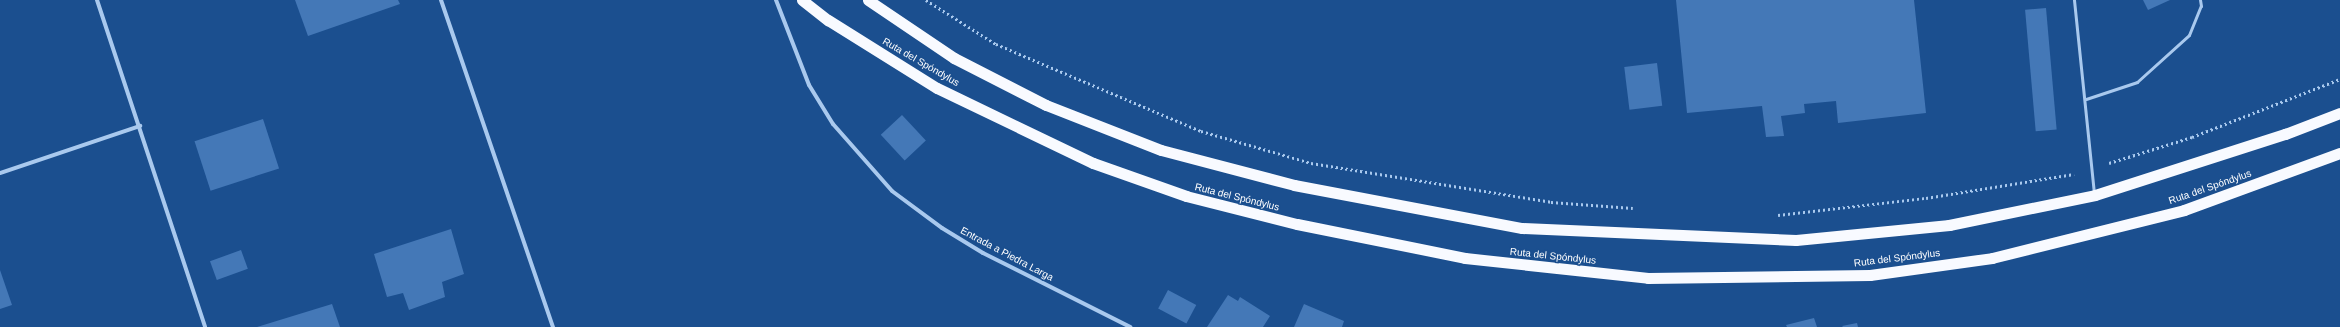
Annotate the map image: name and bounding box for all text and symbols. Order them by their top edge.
street label: Ruta del Spóndylus [880,35,962,89]
street label: Ruta del Spóndylus [2167,167,2253,207]
street label: Ruta del Spóndylus [1193,181,1281,213]
street label: Entrada a Piedra Larga [959,224,1055,284]
street label: Ruta del Spóndylus [1509,246,1597,266]
street label: Ruta del Spóndylus [1853,247,1941,269]

